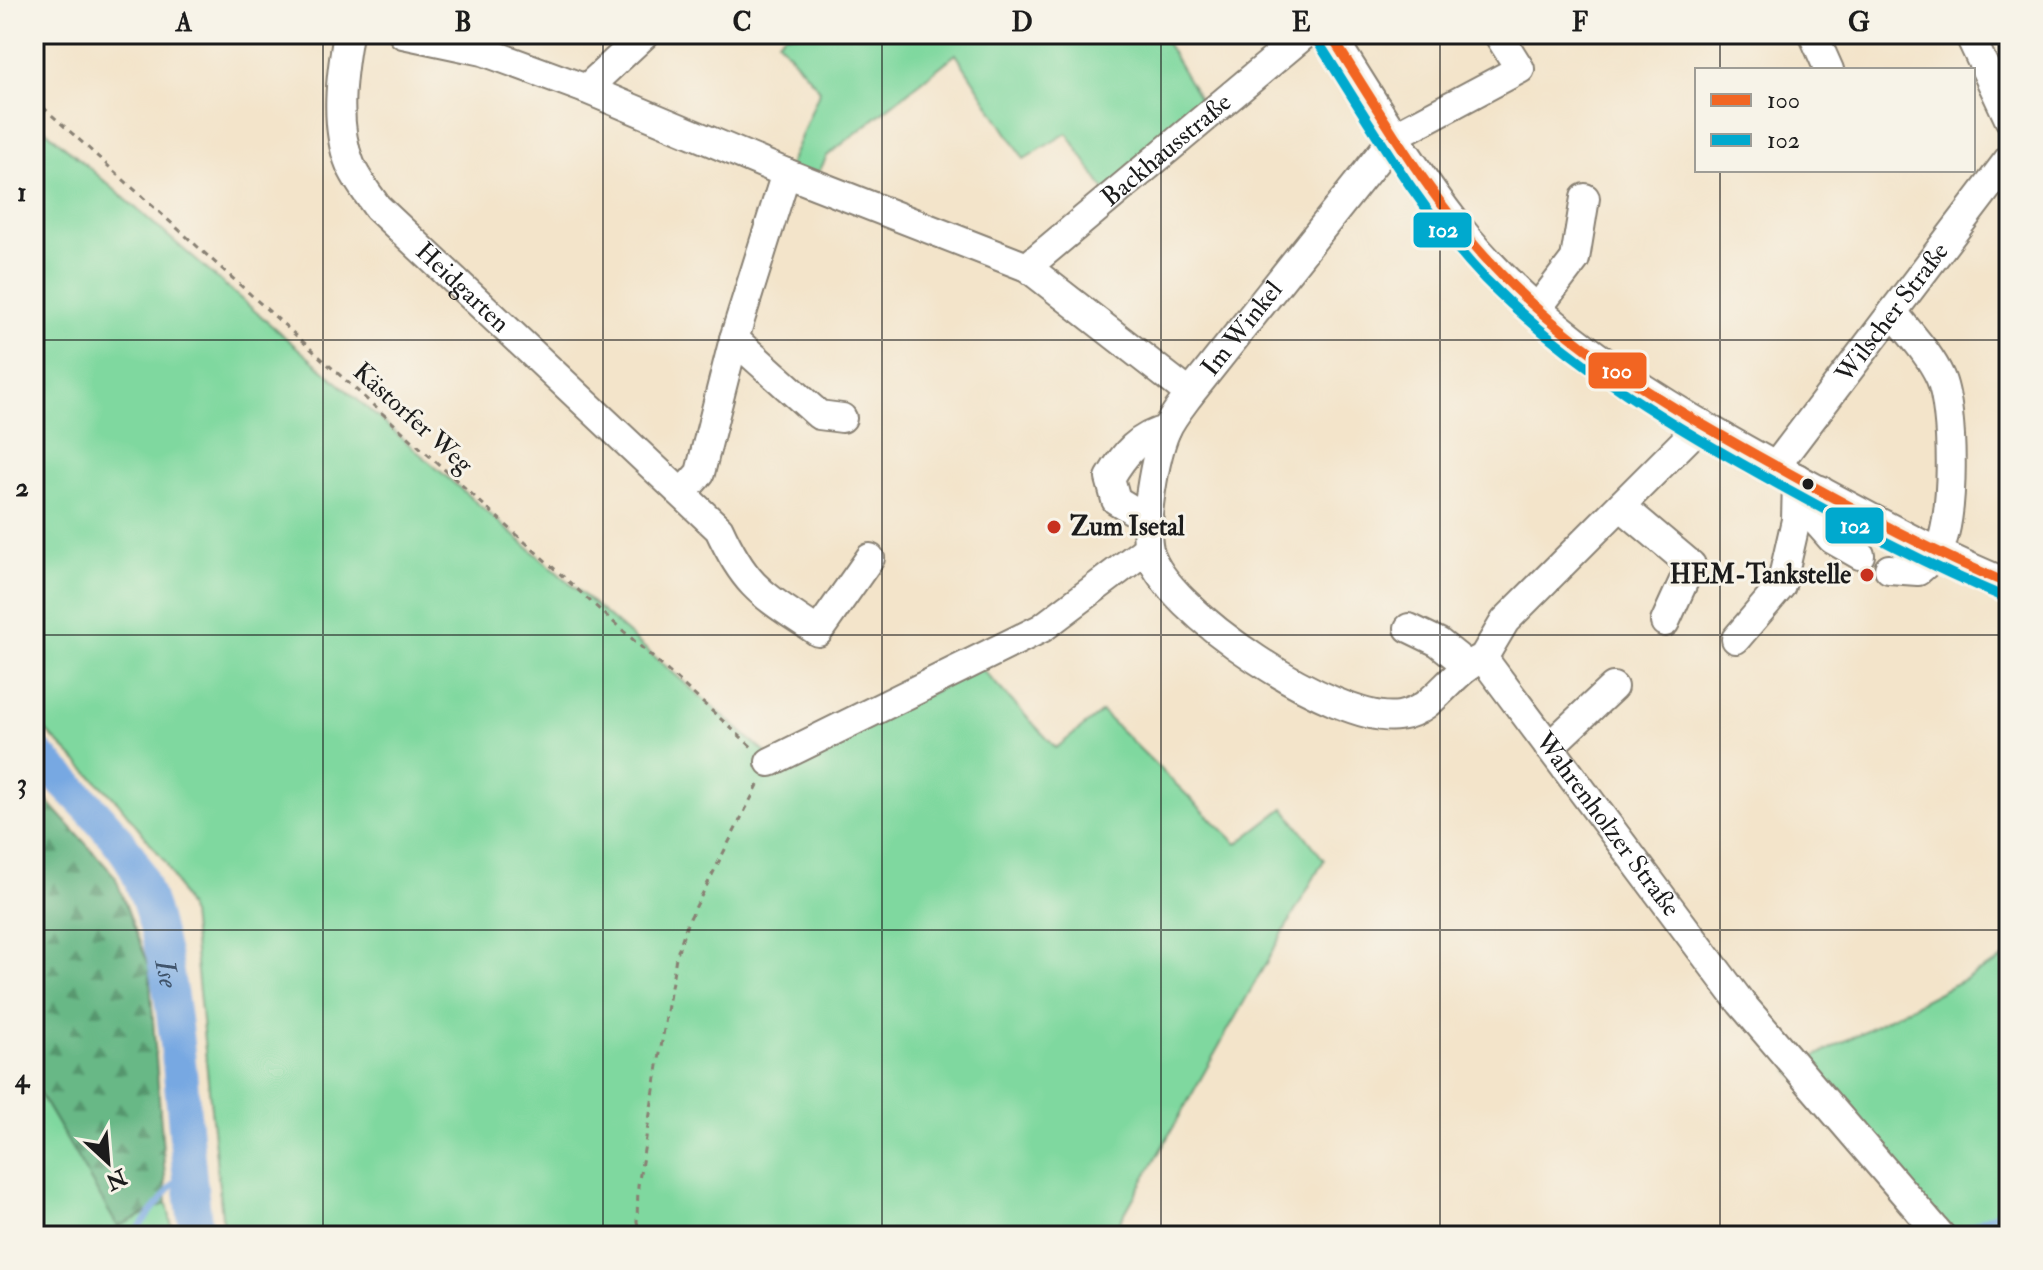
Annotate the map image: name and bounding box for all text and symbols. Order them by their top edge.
text: A [175,7,193,39]
text: B [454,7,472,39]
text: C [732,7,752,39]
text: D [1011,7,1033,39]
text: E [1292,7,1311,39]
text: F [1572,7,1589,39]
text: G [1848,7,1870,39]
legend [1695,68,1975,172]
text: 100 [1767,85,1800,116]
street label: Backhausstraße [1095,86,1238,214]
text: 102 [1767,125,1800,156]
text: 1 [17,177,27,209]
line badge: 102 [1412,211,1473,249]
text: 102 [1428,216,1458,244]
street label: Heidgarten [409,236,516,339]
street label: Wilscher Straße [1828,236,1956,390]
street label: Im Winkel [1194,274,1290,383]
line badge: 100 [1587,351,1648,390]
street label: Kästorfer Weg [346,356,480,481]
text: 100 [1602,357,1632,385]
text: 2 [15,472,29,504]
unlabelled marker [1800,476,1816,492]
line badge: 102 [1824,506,1885,545]
place label: Zum Isetal [1070,511,1185,543]
text: 102 [1840,512,1870,540]
marker: Zum Isetal [1045,518,1063,536]
place label: HEM-Tankstelle [1670,559,1851,591]
marker: HEM-Tankstelle [1858,566,1876,584]
street label: Wahrenholzer Straße [1528,725,1687,923]
text: 3 [17,768,27,800]
water label: Ise [147,955,187,991]
text: 4 [14,1063,31,1095]
north arrow [68,1122,148,1202]
text: N [101,1162,132,1196]

